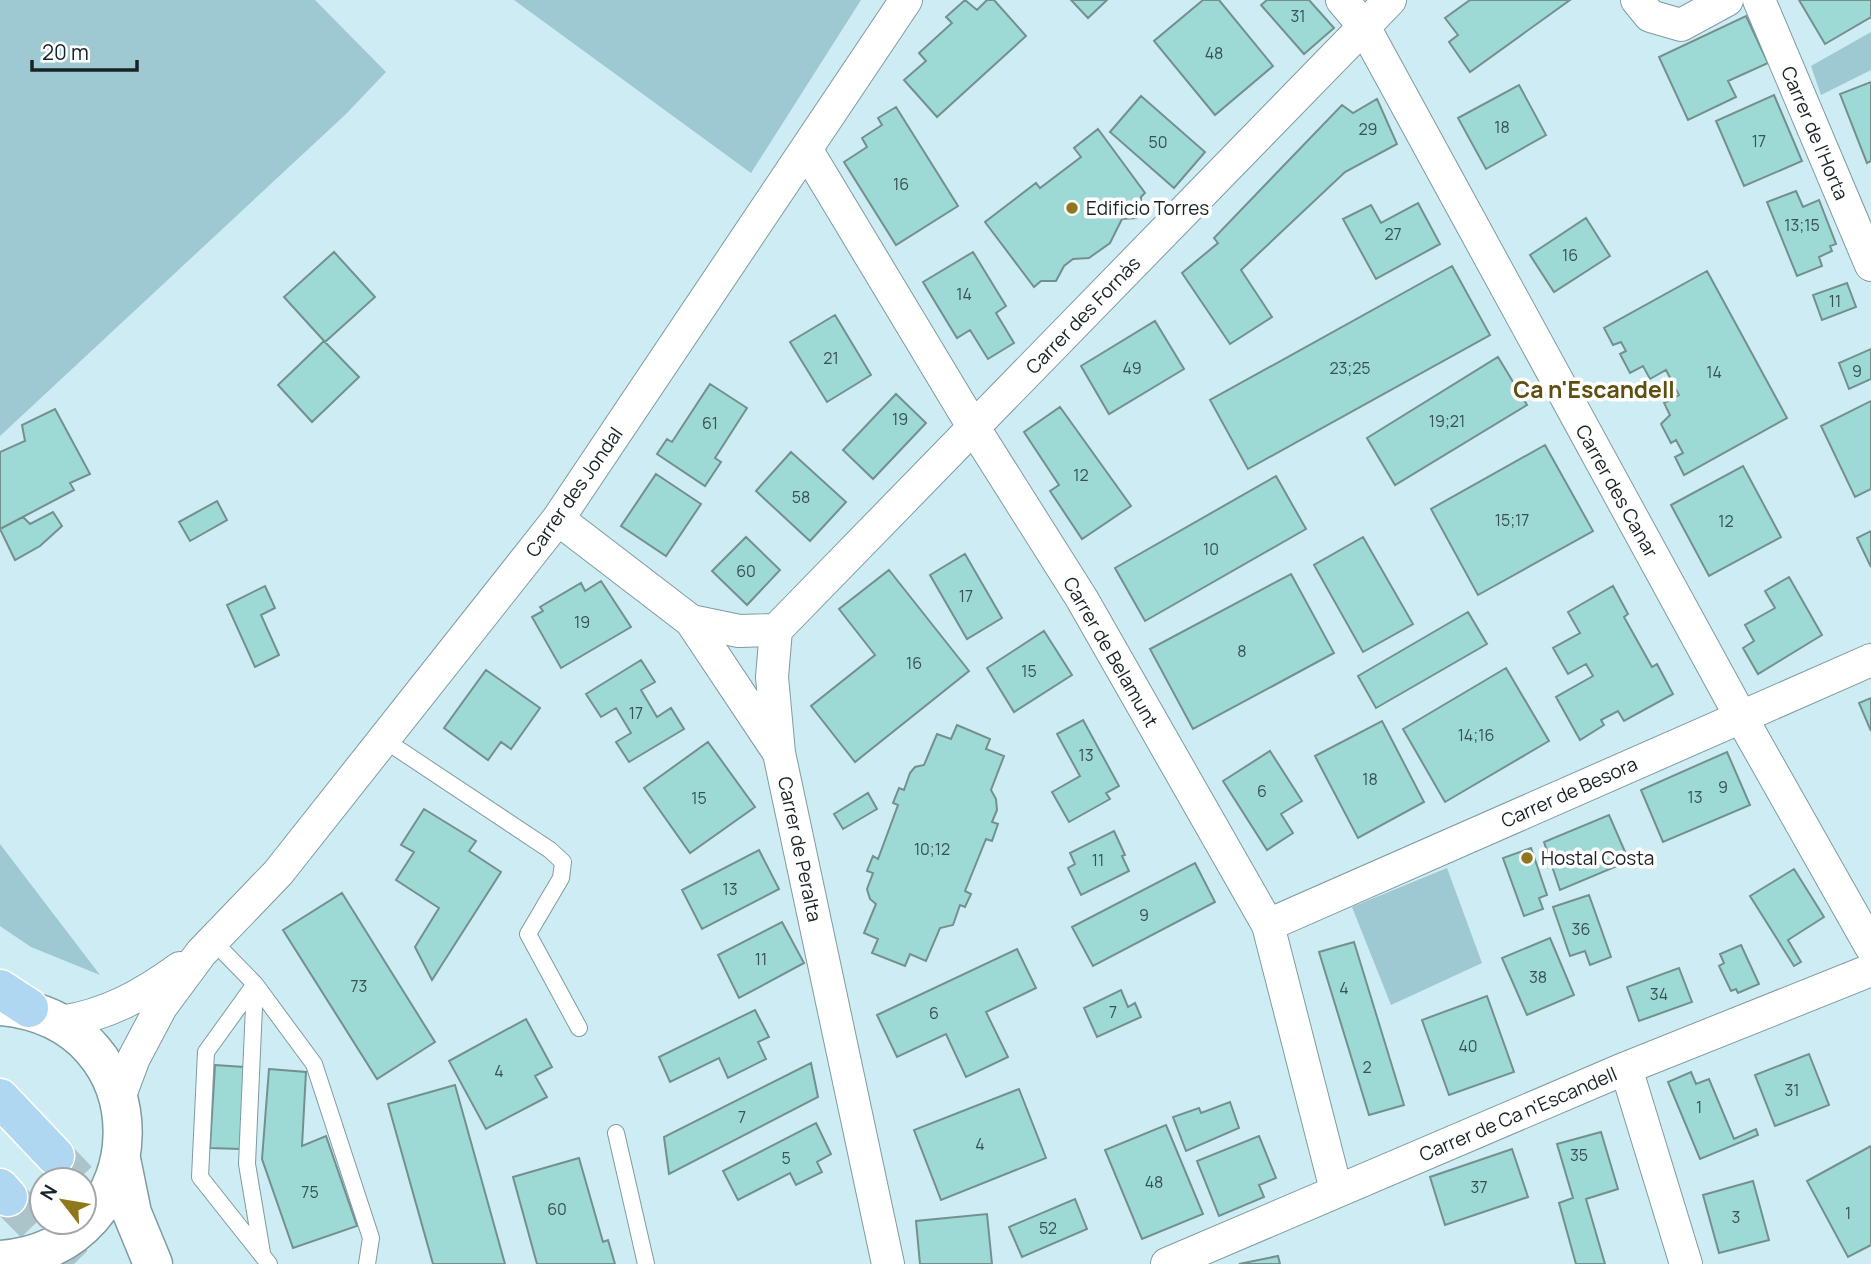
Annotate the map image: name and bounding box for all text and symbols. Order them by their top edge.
house number: 31 [1290,5,1306,27]
scale bar [32,28,136,72]
text: 20 m [42,38,89,66]
house number: 48 [1205,42,1223,64]
street label: Carrer de l'Horta [1775,62,1855,204]
house number: 18 [1494,116,1510,138]
house number: 29 [1358,118,1378,140]
house number: 17 [1752,130,1766,152]
house number: 50 [1149,131,1168,153]
house number: 16 [893,173,909,195]
place label: Edificio Torres [1086,195,1209,221]
marker: Edificio Torres [1064,200,1080,216]
house number: 13;15 [1784,214,1820,236]
house number: 27 [1384,223,1402,245]
house number: 16 [1562,244,1578,266]
street label: Carrer des Fornàs [1020,250,1146,380]
house number: 14 [956,283,972,305]
house number: 11 [1829,290,1841,312]
house number: 21 [823,347,839,369]
house number: 49 [1122,357,1142,379]
house number: 23;25 [1329,357,1371,379]
house number: 9 [1852,360,1862,382]
house number: 14 [1706,361,1722,383]
district label: Ca n'Escandell [1513,373,1675,405]
house number: 19 [892,408,908,430]
house number: 19;21 [1429,410,1465,432]
house number: 61 [702,412,718,434]
street label: Carrer des Canar [1570,420,1664,562]
street label: Carrer des Jondal [519,422,629,562]
house number: 12 [1073,464,1089,486]
house number: 58 [792,486,810,508]
house number: 15;17 [1495,509,1529,531]
house number: 12 [1718,510,1734,532]
house number: 10 [1203,538,1219,560]
house number: 60 [736,560,756,582]
street label: Carrer de Belamunt [1057,572,1165,732]
house number: 17 [959,585,973,607]
house number: 19 [574,611,590,633]
house number: 8 [1237,640,1247,662]
house number: 16 [906,652,922,674]
house number: 15 [1021,660,1037,682]
house number: 17 [629,702,643,724]
house number: 14;16 [1458,724,1494,746]
house number: 13 [1078,744,1094,766]
street label: Carrer de Besora [1497,750,1641,834]
house number: 18 [1362,768,1378,790]
street label: Carrer de Peralta [772,774,828,924]
house number: 9 [1718,776,1728,798]
house number: 6 [1257,780,1267,802]
house number: 13 [1687,786,1703,808]
house number: 15 [691,787,707,809]
house number: 10;12 [914,838,950,860]
place label: Hostal Costa [1541,845,1654,871]
house number: 11 [1092,849,1104,871]
marker: Hostal Costa [1519,850,1535,866]
house number: 13 [722,878,738,900]
house number: 9 [1139,904,1149,926]
house number: 36 [1572,918,1590,940]
house number: 11 [755,948,767,970]
house number: 38 [1529,966,1547,988]
house number: 73 [351,975,367,997]
house number: 4 [1339,977,1349,999]
house number: 34 [1650,983,1668,1005]
house number: 7 [1109,1001,1117,1023]
house number: 6 [929,1002,939,1024]
house number: 40 [1458,1035,1478,1057]
house number: 2 [1362,1056,1372,1078]
house number: 4 [494,1060,504,1082]
street label: Carrer de Ca n'Escandell [1415,1061,1621,1167]
house number: 31 [1784,1079,1800,1101]
house number: 1 [1696,1096,1702,1118]
house number: 7 [738,1106,746,1128]
house number: 4 [975,1133,985,1155]
house number: 35 [1570,1144,1588,1166]
house number: 5 [781,1147,791,1169]
north arrow [28,1166,98,1236]
house number: 48 [1145,1171,1163,1193]
house number: 37 [1471,1176,1487,1198]
text: N [34,1180,63,1205]
house number: 75 [301,1181,319,1203]
house number: 60 [547,1198,567,1220]
house number: 1 [1845,1202,1851,1224]
house number: 3 [1732,1206,1740,1228]
house number: 52 [1039,1217,1057,1239]

